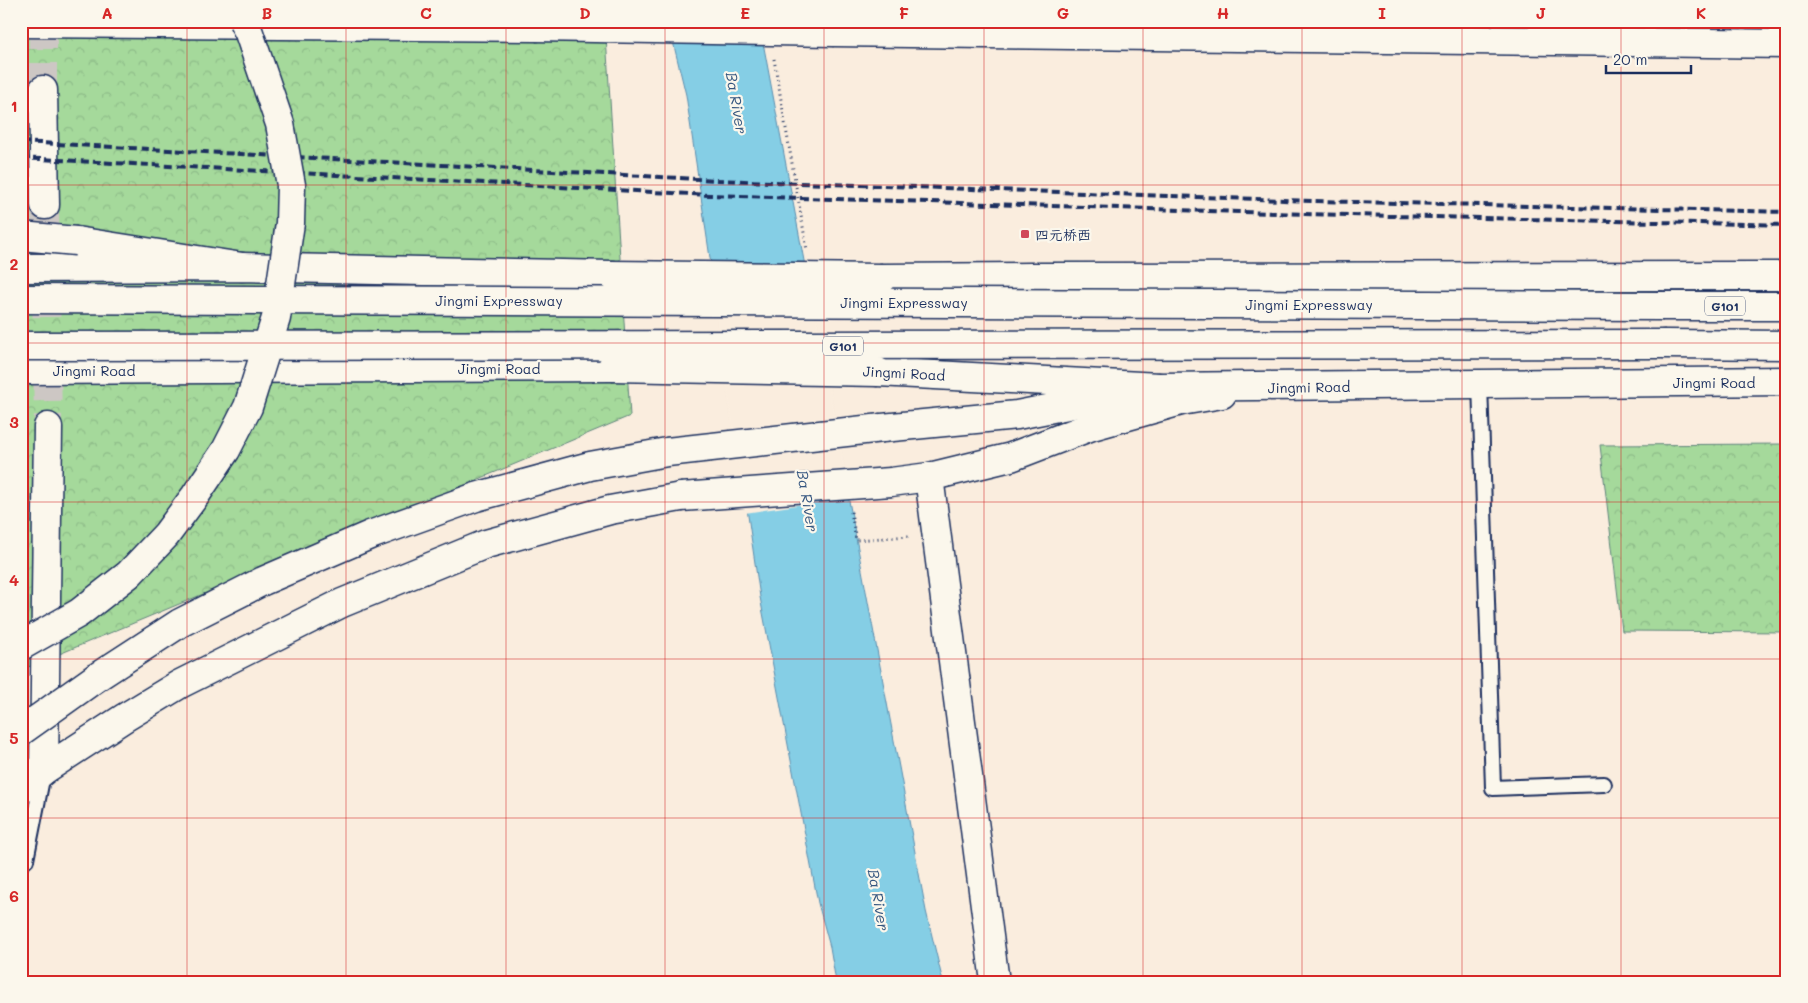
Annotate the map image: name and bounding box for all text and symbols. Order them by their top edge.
text: A [101,2,113,23]
text: B [262,2,272,23]
text: C [420,2,432,23]
text: D [579,2,591,23]
text: E [740,2,750,23]
text: F [899,2,909,23]
text: G [1057,2,1069,23]
text: H [1217,2,1229,23]
text: I [1378,2,1386,23]
text: J [1536,2,1546,23]
text: K [1696,2,1706,23]
scale bar [1606,42,1690,74]
text: 20 m [1613,49,1647,69]
water label: Ba River [722,71,752,136]
text: 1 [10,95,18,116]
place label: 四元桥西 [1035,225,1091,244]
marker: 四元桥西 [1019,228,1031,240]
text: 2 [10,253,19,274]
street label: Jingmi Expressway [435,291,563,310]
street label: Jingmi Expressway [840,293,968,312]
street label: Jingmi Expressway [1245,295,1373,314]
road number: G101 [1705,296,1745,316]
road number: G101 [823,336,863,356]
street label: Jingmi Road [458,359,540,378]
street label: Jingmi Road [53,361,135,380]
street label: Jingmi Road [862,361,946,385]
street label: Jingmi Road [1673,373,1755,392]
street label: Jingmi Road [1268,377,1351,397]
text: 3 [9,411,19,432]
water label: Ba River [793,469,823,534]
text: 4 [9,569,19,590]
text: 5 [9,727,19,748]
water label: Ba River [864,868,894,933]
text: 6 [9,885,19,906]

